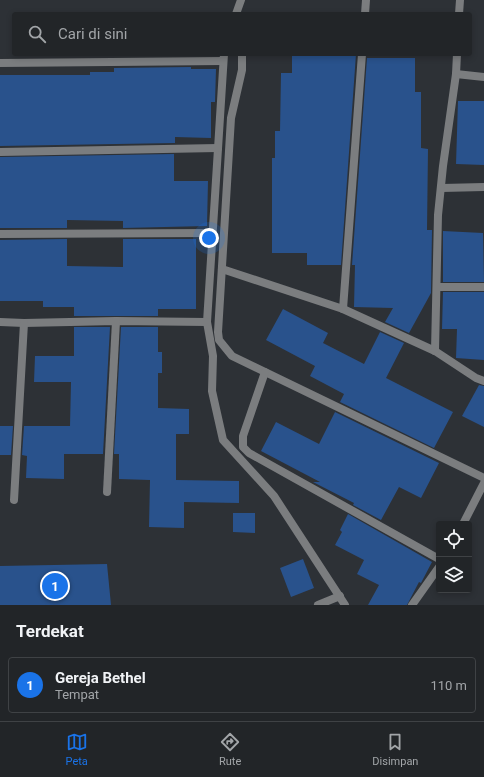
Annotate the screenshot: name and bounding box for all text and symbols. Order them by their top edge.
search box [12,12,472,56]
icon: search [26,23,48,45]
text: Cari di sini [58,25,128,43]
your location [199,228,219,248]
map controls [436,521,472,593]
button: locate [436,521,472,557]
button: layers [436,557,472,593]
pin: 1 [42,571,68,601]
text: Terdekat [16,621,84,641]
text: Gereja Bethel [55,669,146,687]
text: 1 [26,678,34,693]
text: 110 m [430,678,467,693]
text: Tempat [55,687,99,702]
tab: Peta [66,731,88,768]
tab: Rute [219,731,241,768]
tab: Disimpan [372,731,418,768]

